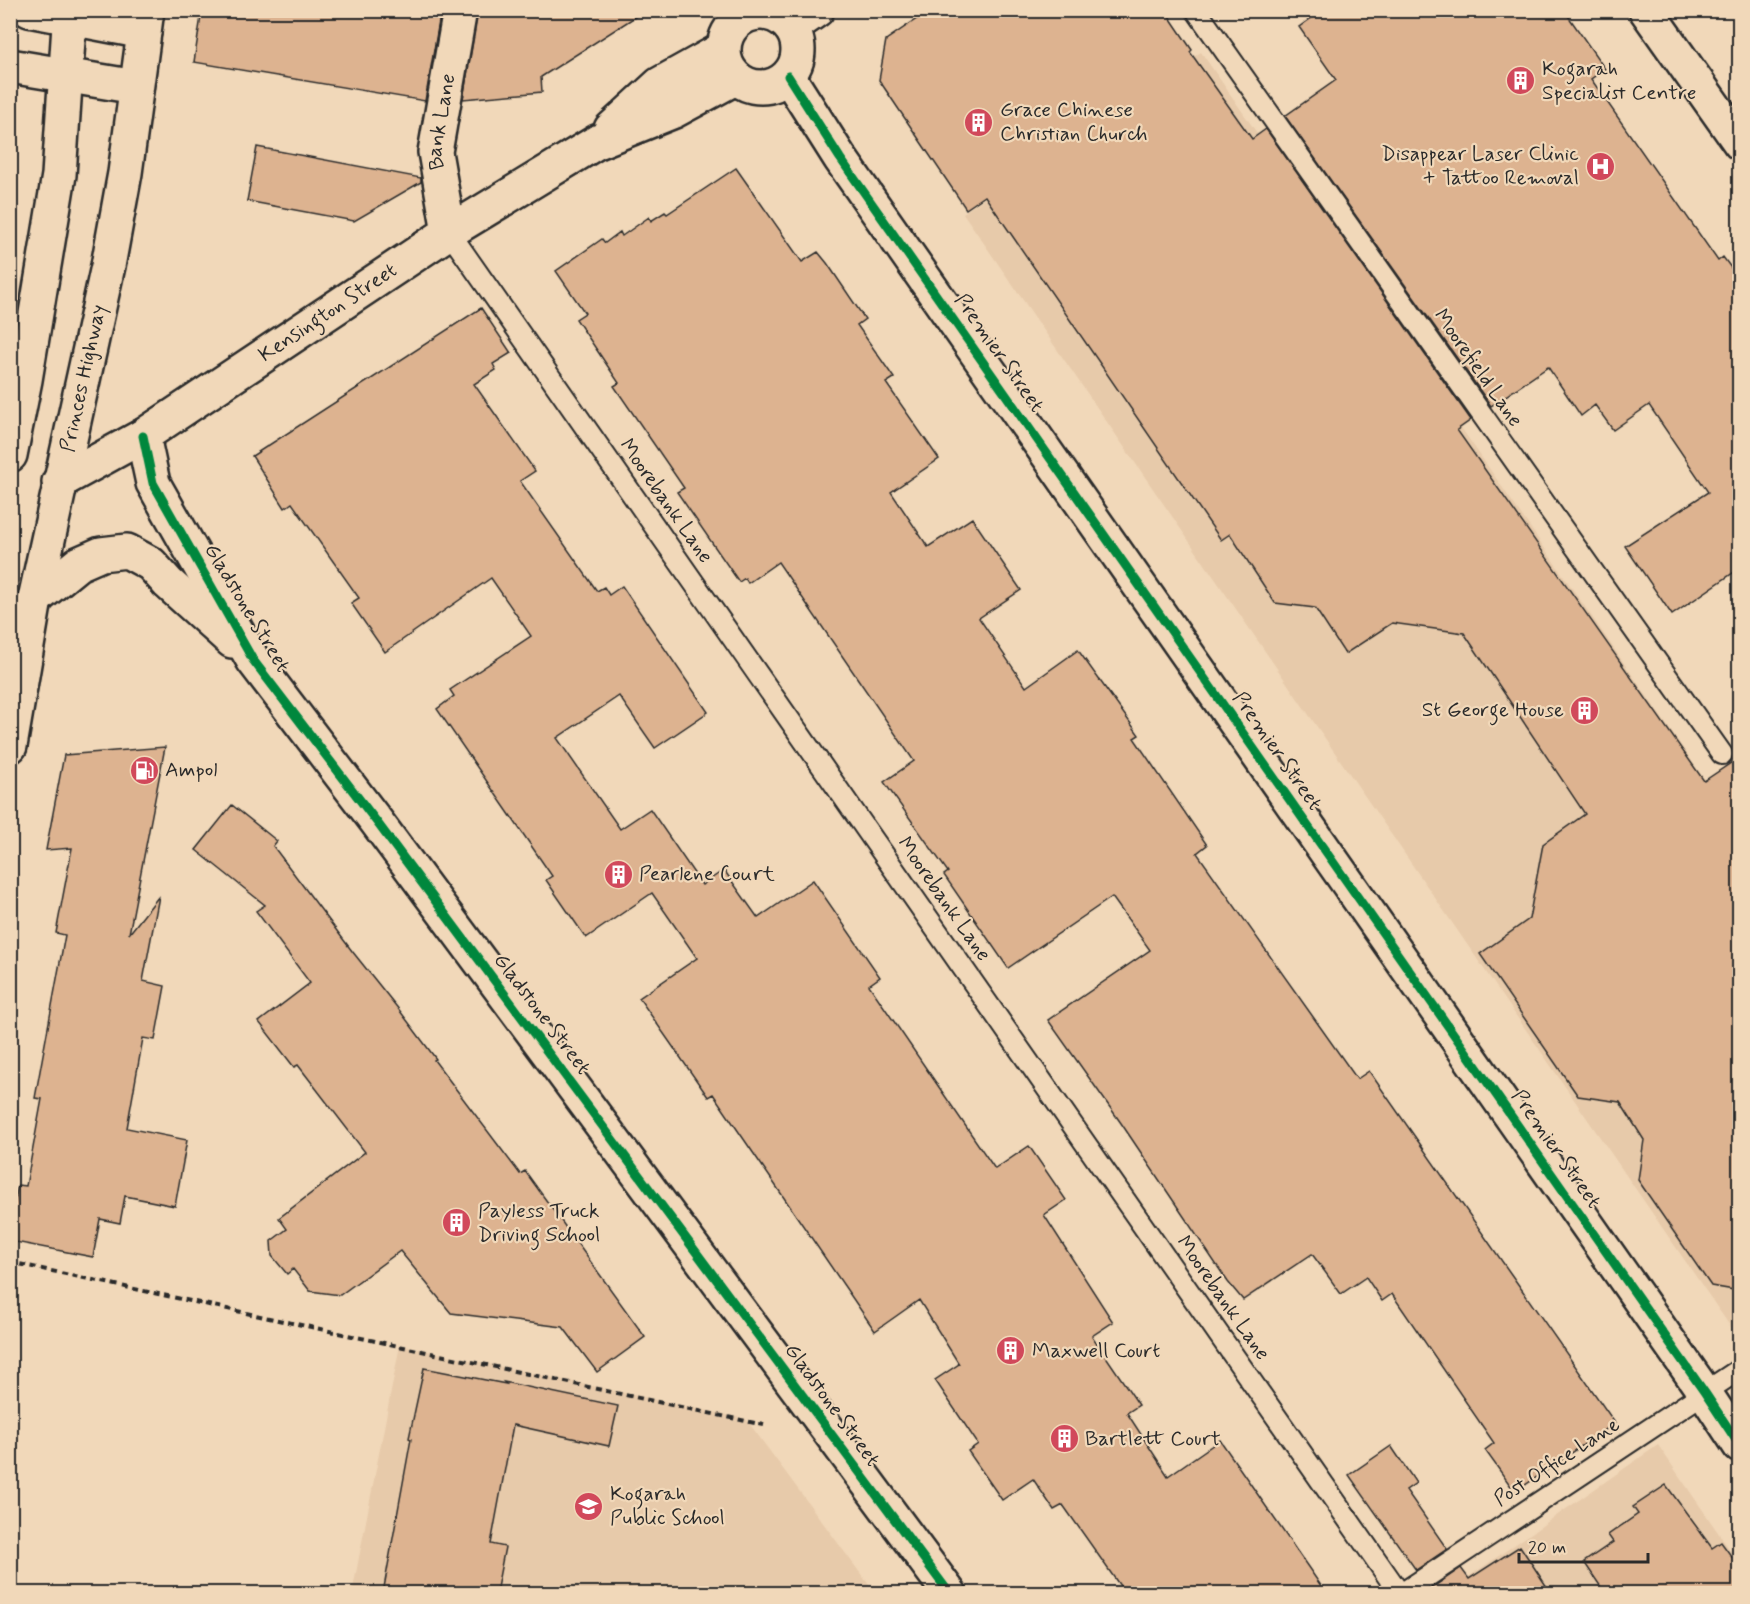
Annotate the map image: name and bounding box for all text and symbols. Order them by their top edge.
place label: Kogarah Specialist Centre [1542,55,1697,107]
building icon: Kogarah Specialist Centre [1505,65,1537,97]
street label: Bank Lane [420,71,463,172]
place label: Grace Chinese Christian Church [1000,96,1148,148]
building icon: Grace Chinese Christian Church [963,106,995,138]
place label: Disappear Laser Clinic + Tattoo Removal [1381,140,1579,192]
hospital icon: Disappear Laser Clinic + Tattoo Removal [1584,150,1616,182]
street label: Kensington Street [253,256,403,369]
street label: Premier Street [948,288,1050,418]
street label: Princes Highway [54,302,113,455]
street label: Moorefield Lane [1427,303,1529,433]
street label: Moorebank Lane [613,433,719,569]
street label: Gladstone Street [197,538,297,678]
street label: Premier Street [1226,686,1328,816]
building icon: St George House [1569,694,1601,726]
place label: St George House [1422,696,1564,726]
fuel station icon: Ampol [128,754,160,786]
place label: Ampol [165,756,217,784]
street label: Moorebank Lane [891,831,997,967]
building icon: Pearlene Court [602,858,634,890]
place label: Pearlene Court [639,860,775,888]
street label: Gladstone Street [487,947,597,1081]
street label: Premier Street [1505,1084,1607,1214]
place label: Payless Truck Driving School [478,1197,600,1251]
building icon: Payless Truck Driving School [441,1207,473,1239]
street label: Moorebank Lane [1170,1230,1276,1366]
building icon: Maxwell Court [995,1335,1027,1367]
place label: Maxwell Court [1032,1337,1160,1365]
street label: Gladstone Street [778,1338,886,1472]
street label: Post Office Lane [1489,1411,1625,1513]
building icon: Bartlett Court [1048,1423,1080,1455]
place label: Bartlett Court [1085,1425,1221,1453]
place label: Kogarah Public School [610,1480,725,1532]
school or university icon: Kogarah Public School [573,1490,605,1522]
scale bar [1519,1526,1648,1564]
text: 20 m [1528,1536,1566,1560]

